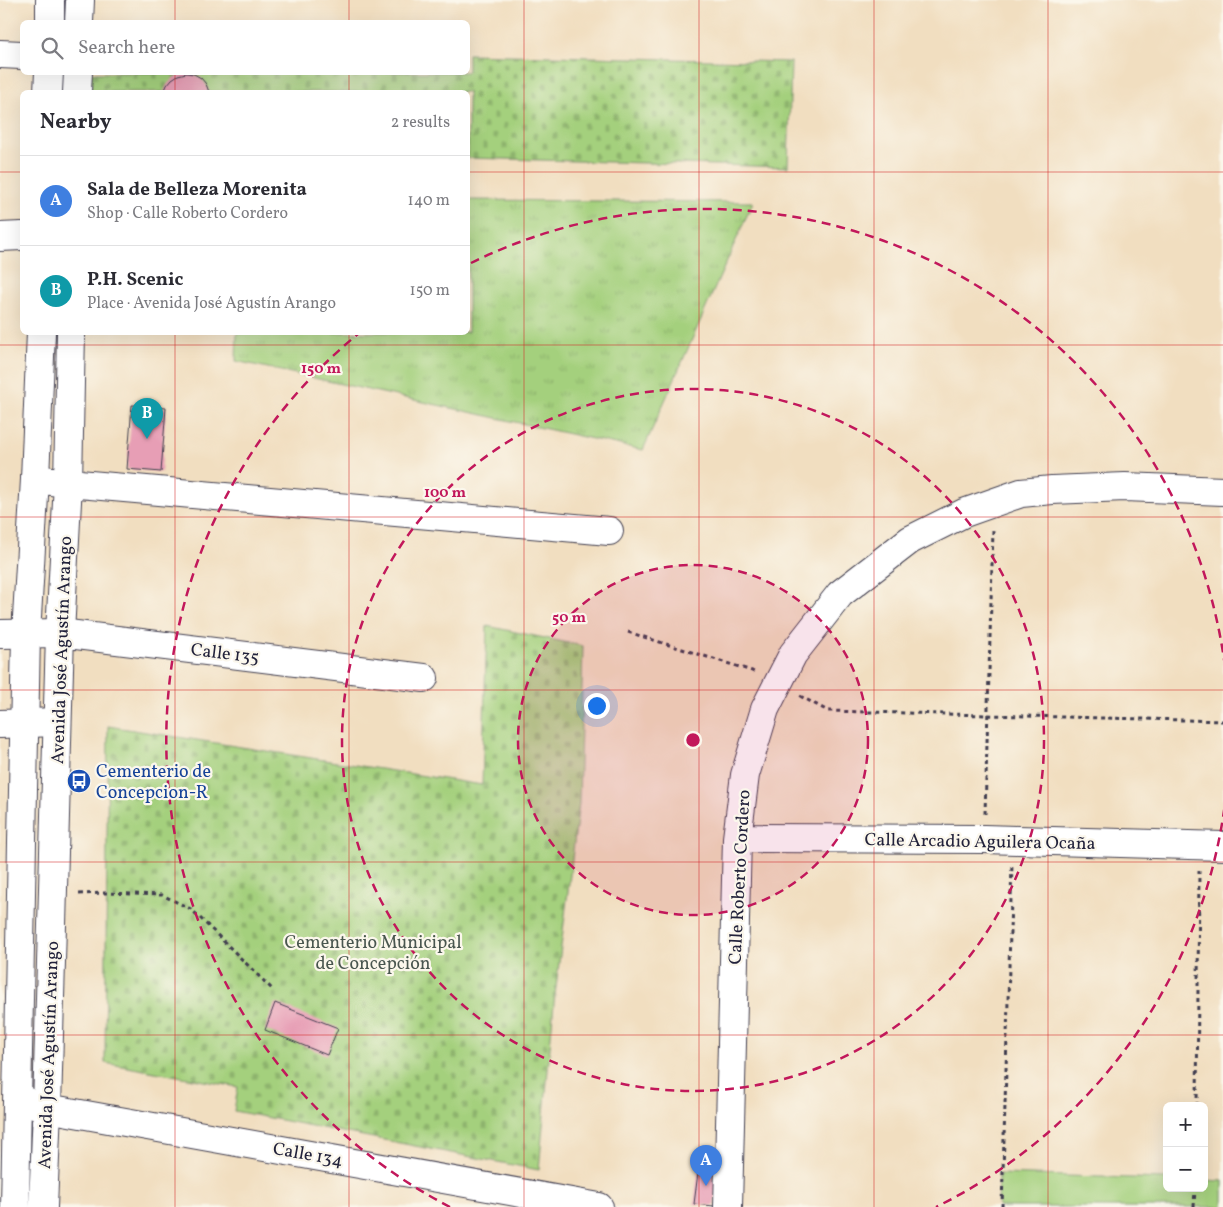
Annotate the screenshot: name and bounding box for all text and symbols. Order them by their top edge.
search box [20,20,470,75]
icon: search [38,34,66,62]
text: Search here [78,35,175,61]
text: Nearby [40,108,111,137]
text: 2 results [391,112,450,134]
text: Sala de Belleza Morenita [87,177,307,203]
text: A [50,190,62,212]
text: 140 m [408,190,450,212]
text: Shop · Calle Roberto Cordero [87,203,288,225]
text: P.H. Scenic [87,267,183,293]
text: B [51,280,61,302]
text: 150 m [409,280,450,302]
text: Place · Avenida José Agustín Arango [87,293,336,315]
text: 150 m [301,359,341,380]
pin: B [131,398,163,439]
text: 100 m [424,483,467,504]
street label: Avenida José Agustín Arango [46,536,79,765]
text: 50 m [552,608,586,629]
street label: Calle 135 [189,638,260,671]
your location [584,693,610,719]
centre of rings [684,731,702,749]
place label: Cementerio de Concepcion-R [96,760,211,806]
bus stop icon: Cementerio de Concepcion-R [66,768,92,794]
street label: Calle Roberto Cordero [723,789,758,965]
street label: Calle Arcadio Aguilera Ocaña [864,828,1096,857]
park label: Cementerio Municipal de Concepción [284,931,462,977]
street label: Avenida José Agustín Arango [33,941,66,1170]
map controls [1163,1102,1208,1192]
button: + [1163,1102,1208,1147]
street label: Calle 134 [271,1137,345,1174]
pin: A [690,1145,722,1186]
button: − [1163,1147,1208,1192]

